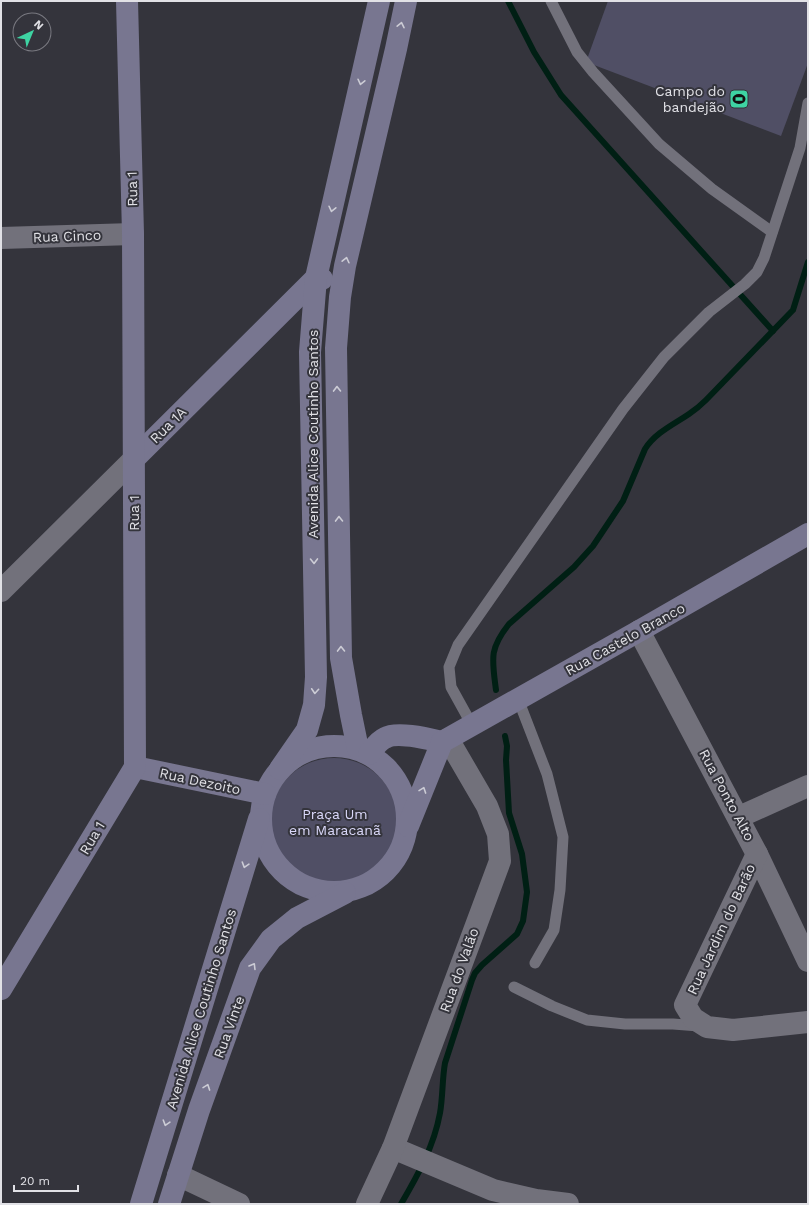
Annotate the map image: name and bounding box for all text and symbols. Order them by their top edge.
north arrow [12,12,52,52]
text: N [31,18,46,33]
one-way arrow [396,22,404,28]
one-way arrow [357,78,366,85]
place label: Campo do bandejão [655,83,725,115]
sports icon: Campo do bandejão [728,88,750,110]
street label: Rua 1 [124,171,140,207]
one-way arrow [328,205,337,212]
street label: Rua Cinco [33,227,101,245]
one-way arrow [342,257,350,263]
street label: Avenida Alice Coutinho Santos [305,330,321,538]
one-way arrow [333,386,341,392]
street label: Rua 1A [147,404,189,446]
street label: Rua 1 [126,495,142,531]
one-way arrow [335,516,343,522]
one-way arrow [310,558,318,564]
street label: Rua Castelo Branco [563,600,687,678]
one-way arrow [336,646,345,652]
one-way arrow [311,688,320,694]
street label: Rua Ponto Alto [696,746,758,844]
street label: Rua Dezoito [158,765,242,797]
one-way arrow [419,787,427,794]
park label: Praça Um em Maracanã [289,806,381,838]
street label: Rua 1 [76,819,108,857]
one-way arrow [241,861,250,868]
street label: Rua Jardim do Barão [684,861,758,997]
street label: Avenida Alice Coutinho Santos [163,907,239,1111]
street label: Rua do Valão [436,926,482,1014]
one-way arrow [248,963,255,970]
street label: Rua Vinte [210,994,248,1060]
one-way arrow [203,1084,211,1091]
one-way arrow [162,1119,171,1126]
scale bar [14,1167,78,1193]
text: 20 m [20,1174,50,1188]

